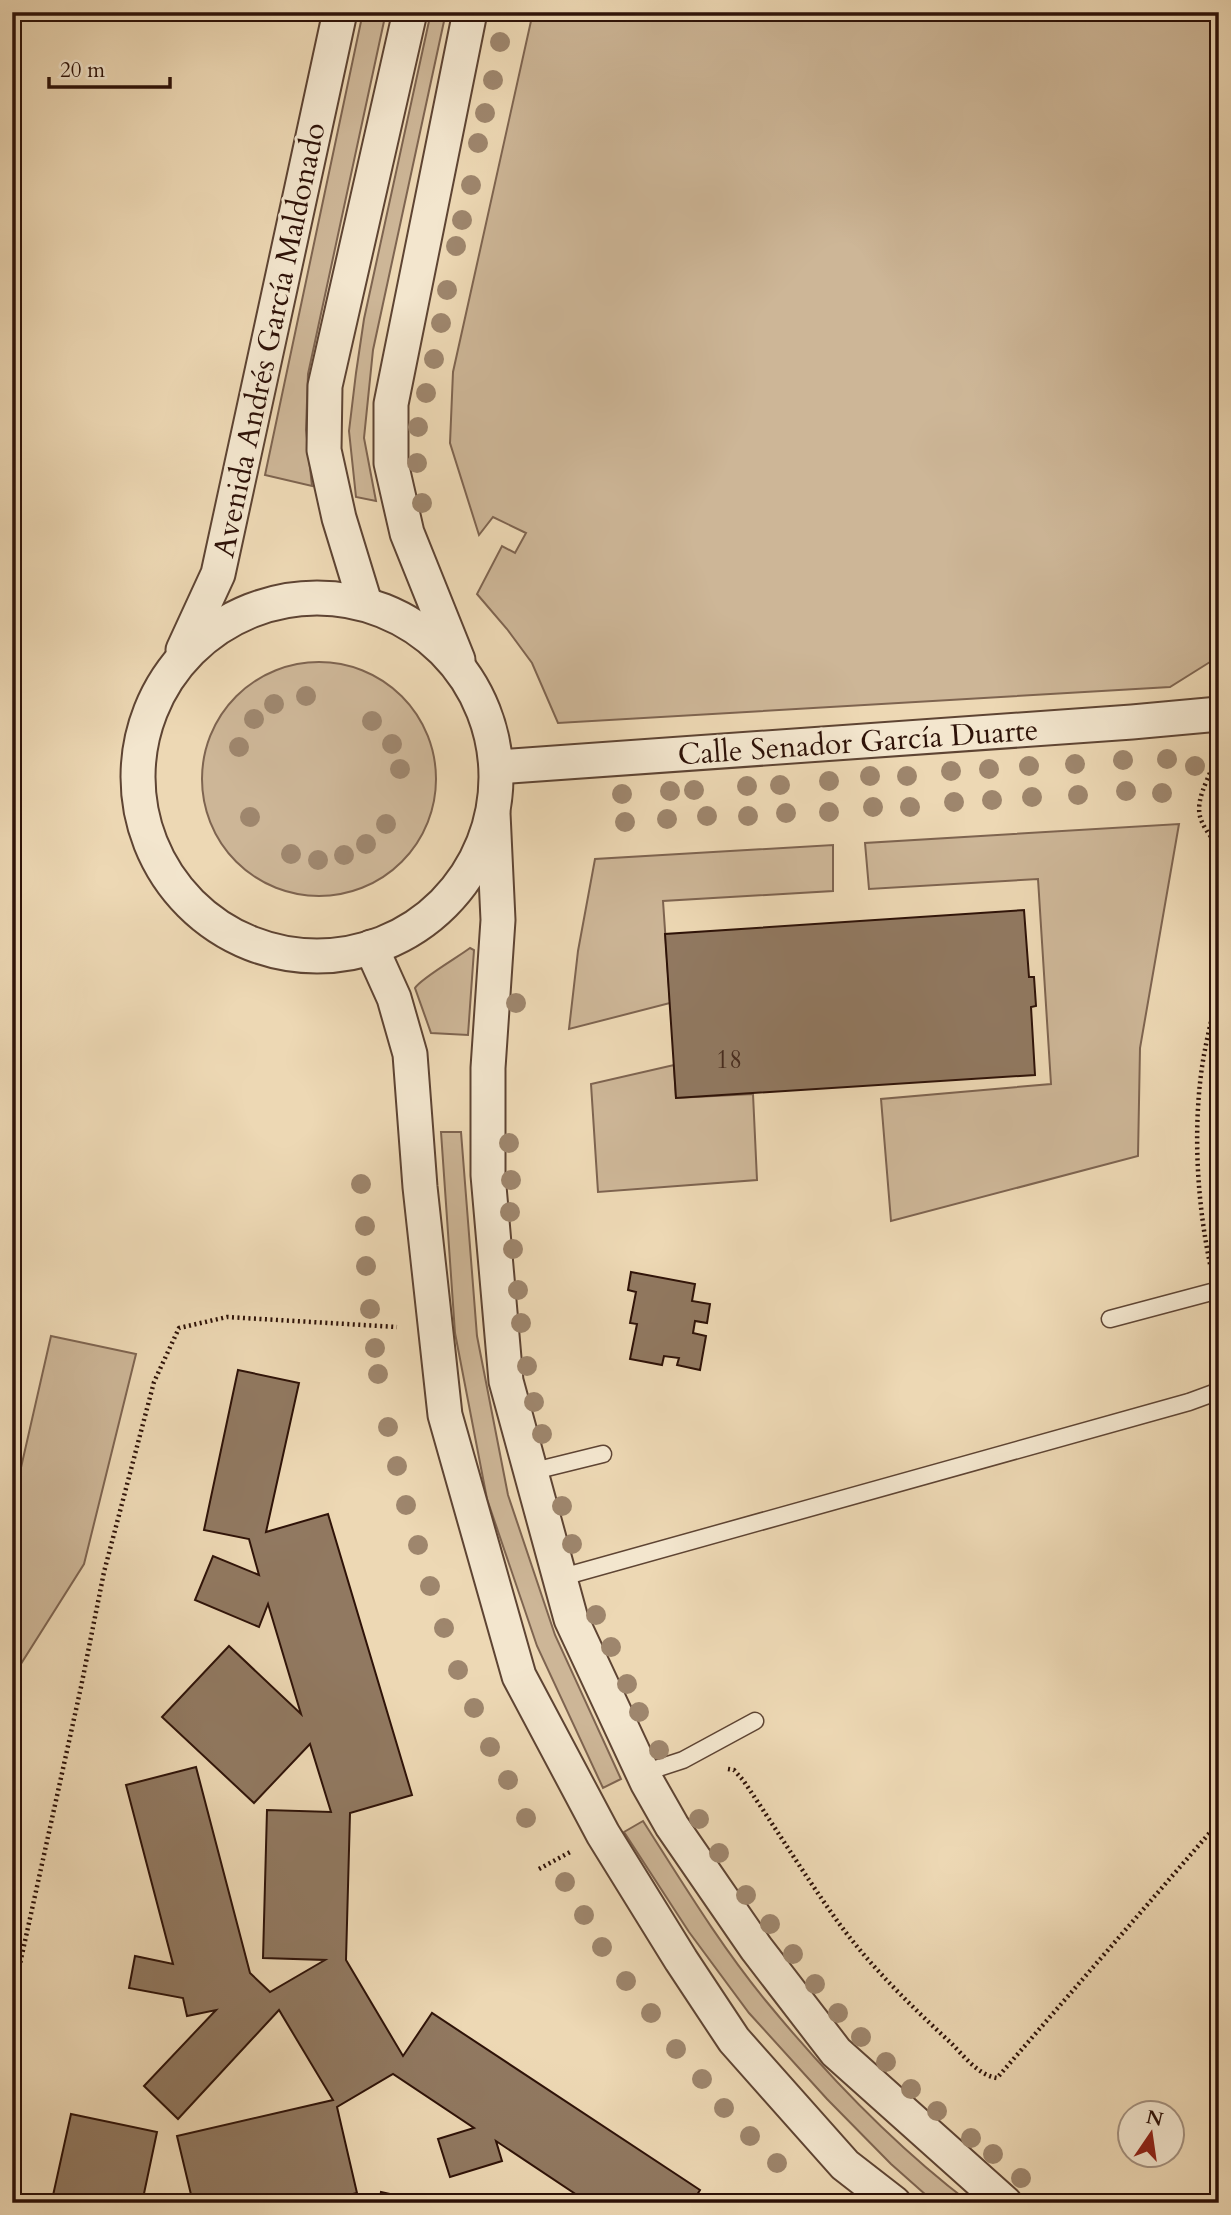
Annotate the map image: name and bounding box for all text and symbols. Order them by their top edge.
scale bar [49,46,170,90]
text: 20 m [60,56,105,85]
street label: Avenida Andrés García Maldonado [203,119,336,561]
street label: Calle Senador García Duarte [676,709,1040,776]
house number: 18 [716,1042,742,1077]
north arrow [1116,2100,1186,2170]
text: N [1144,2104,1166,2133]

